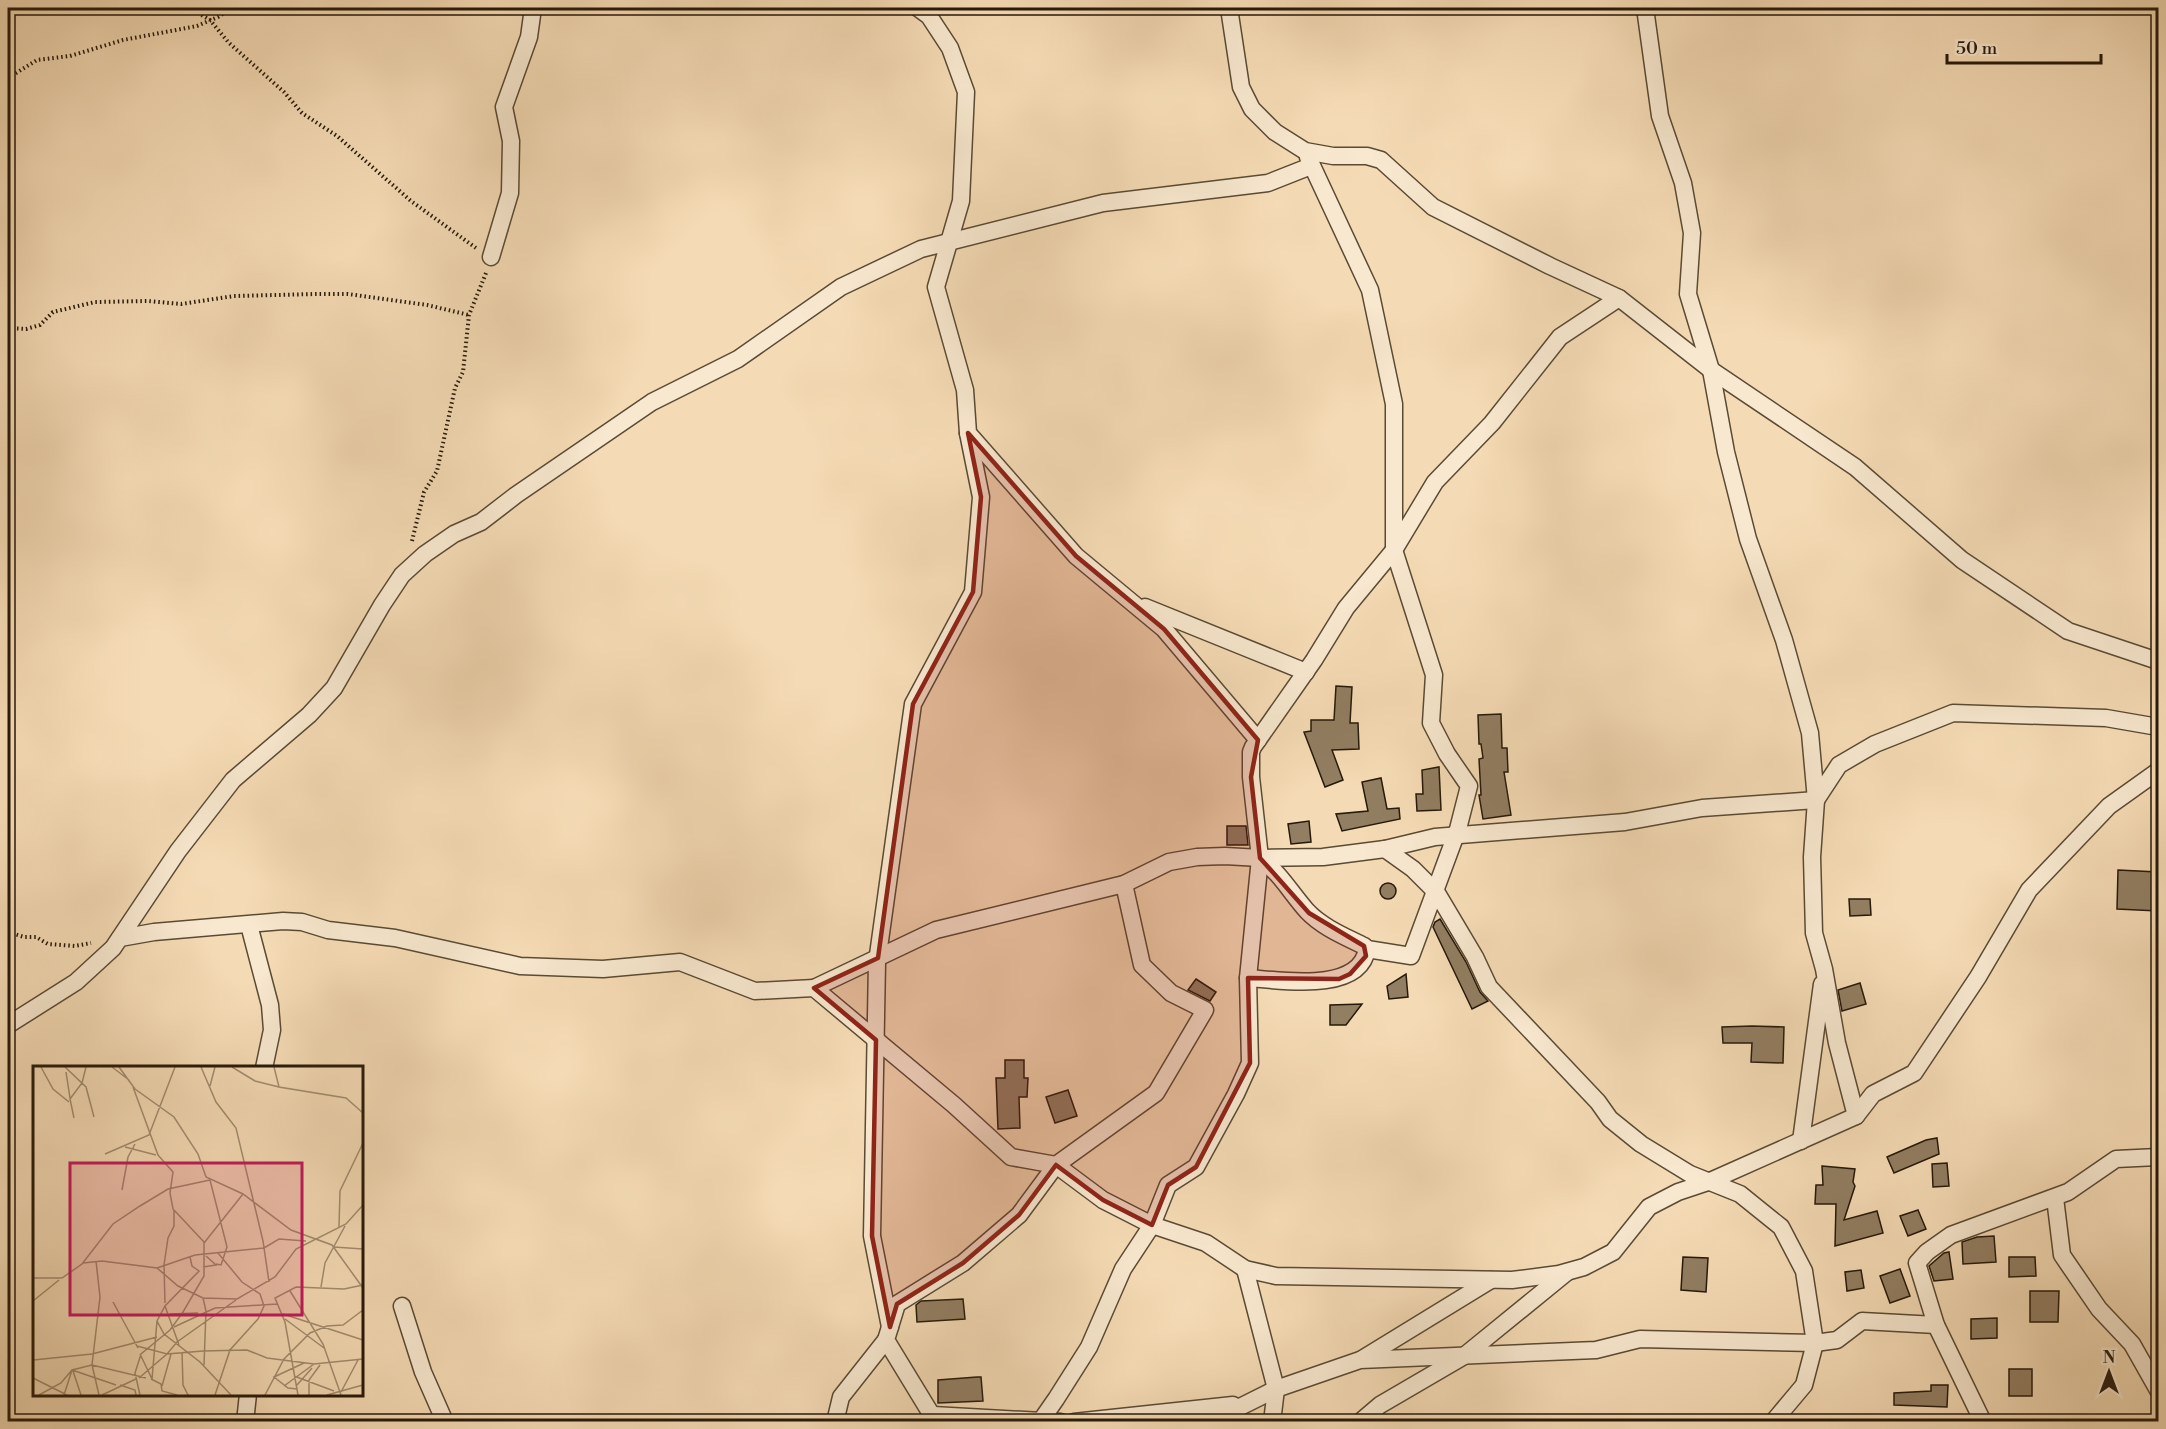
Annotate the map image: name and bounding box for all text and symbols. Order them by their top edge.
scale bar [1947,27,2102,65]
text: 50 m [1956,37,1998,60]
inset map [33,1066,363,1396]
north arrow [2079,1342,2139,1402]
text: N [2103,1348,2116,1368]

